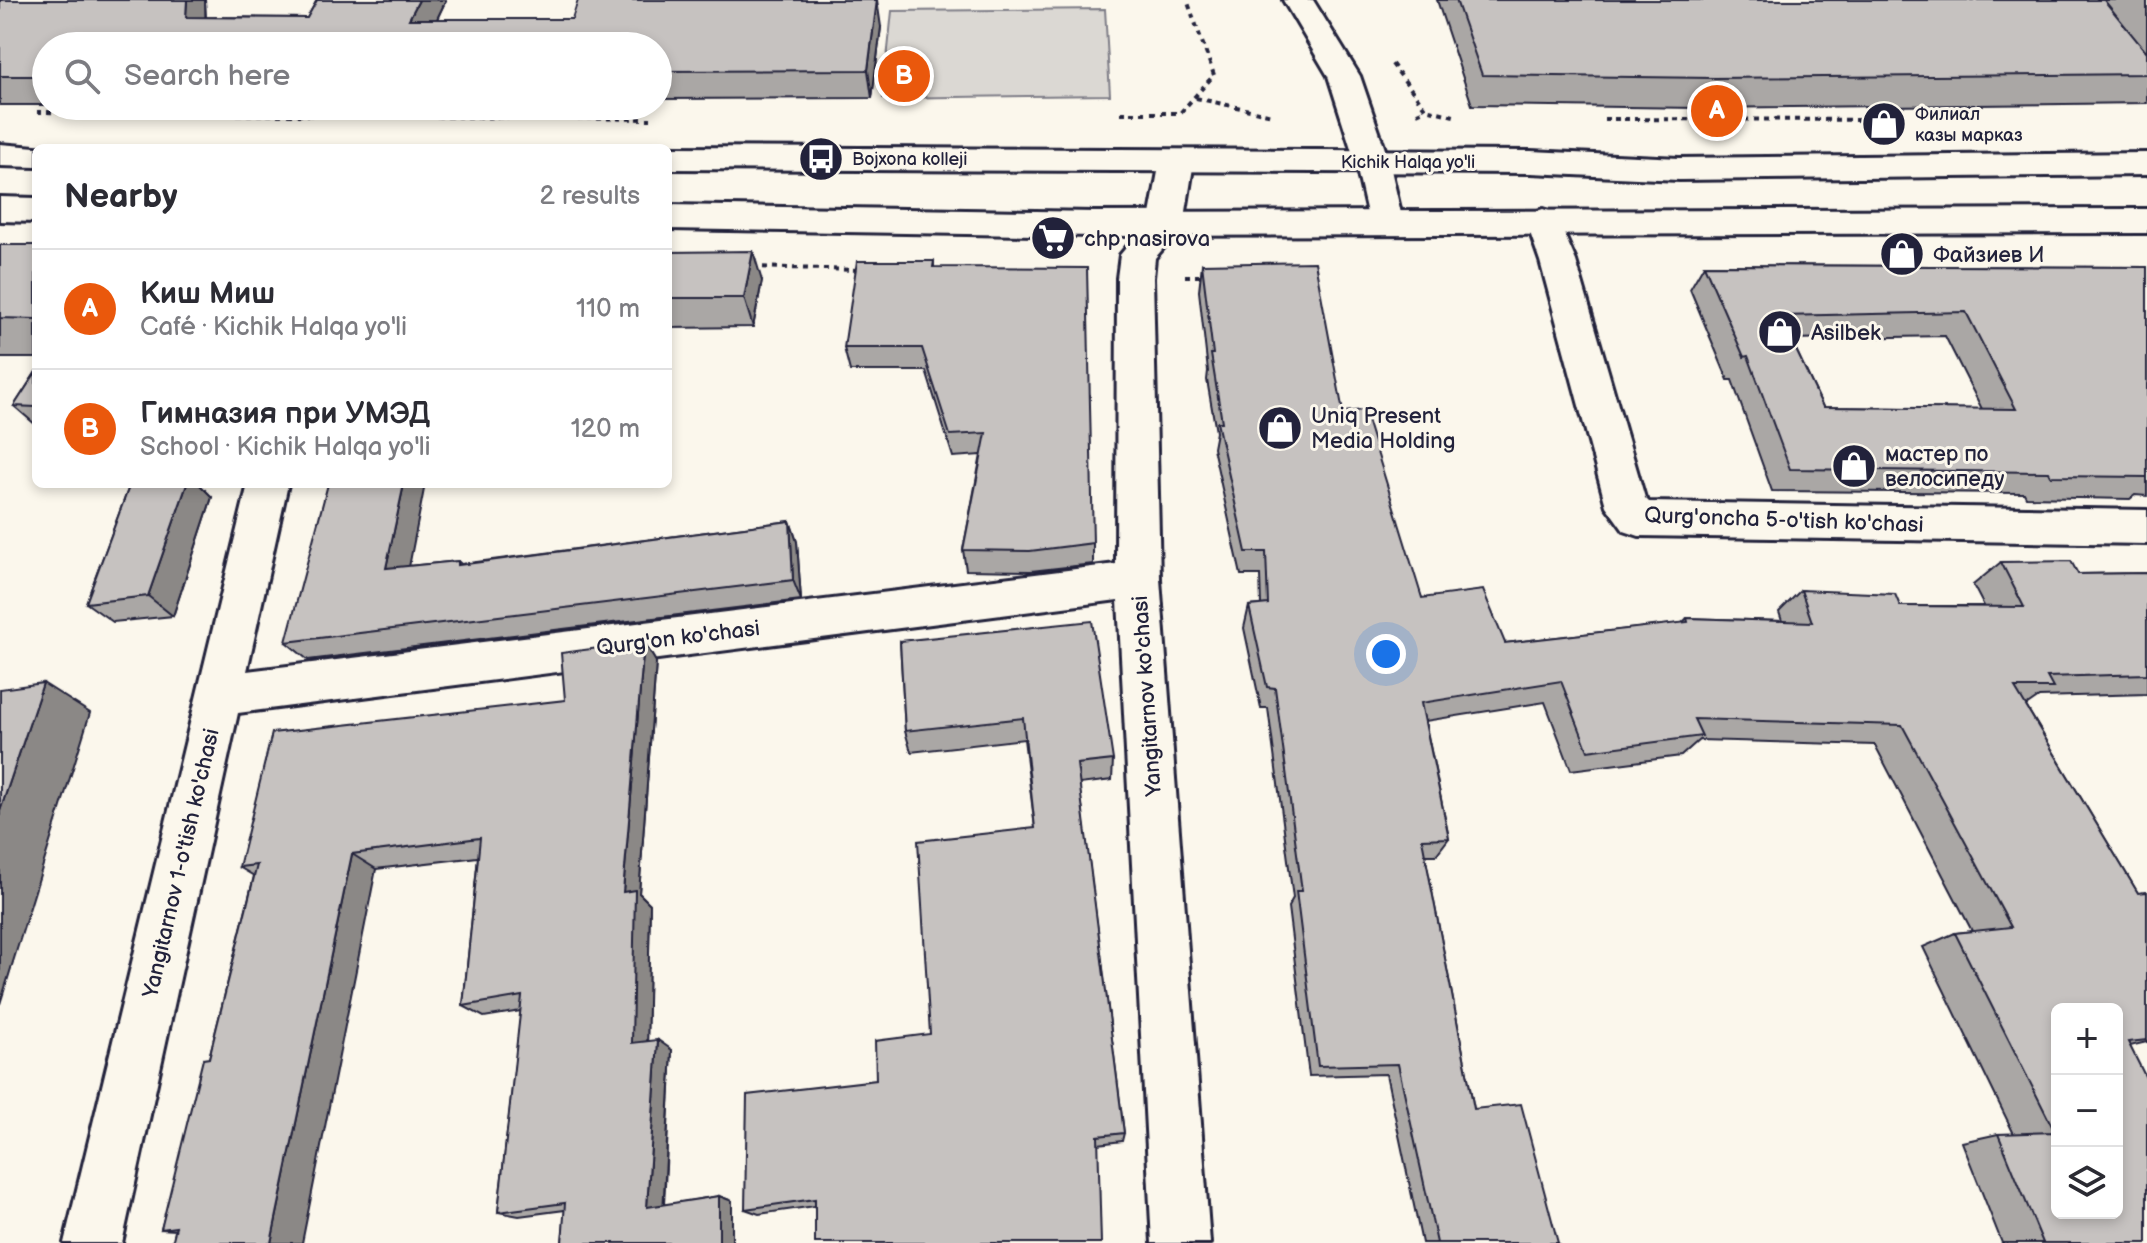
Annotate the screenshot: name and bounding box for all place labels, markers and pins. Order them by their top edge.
pin: B [878,46,930,106]
pin: A [1691,81,1743,141]
shop icon: Филиал казы марказ [1860,100,1908,148]
place label: Филиал казы марказ [1915,104,2023,146]
bus stop icon: Bojxona kolleji [797,135,845,183]
place label: Bojxona kolleji [852,149,968,170]
supermarket icon: chp nasirova [1029,214,1077,262]
place label: chp nasirova [1084,226,1210,253]
shop icon: Файзиев И [1878,230,1926,278]
place label: Файзиев И [1933,242,2044,269]
shop icon: Asilbek [1756,308,1804,356]
place label: Asilbek [1811,320,1881,347]
place label: Uniq Present Media Holding [1311,403,1455,455]
shop icon: Uniq Present Media Holding [1256,404,1304,452]
place label: мастер по велосипеду [1885,441,2004,493]
shop icon: мастер по велосипеду [1830,442,1878,490]

